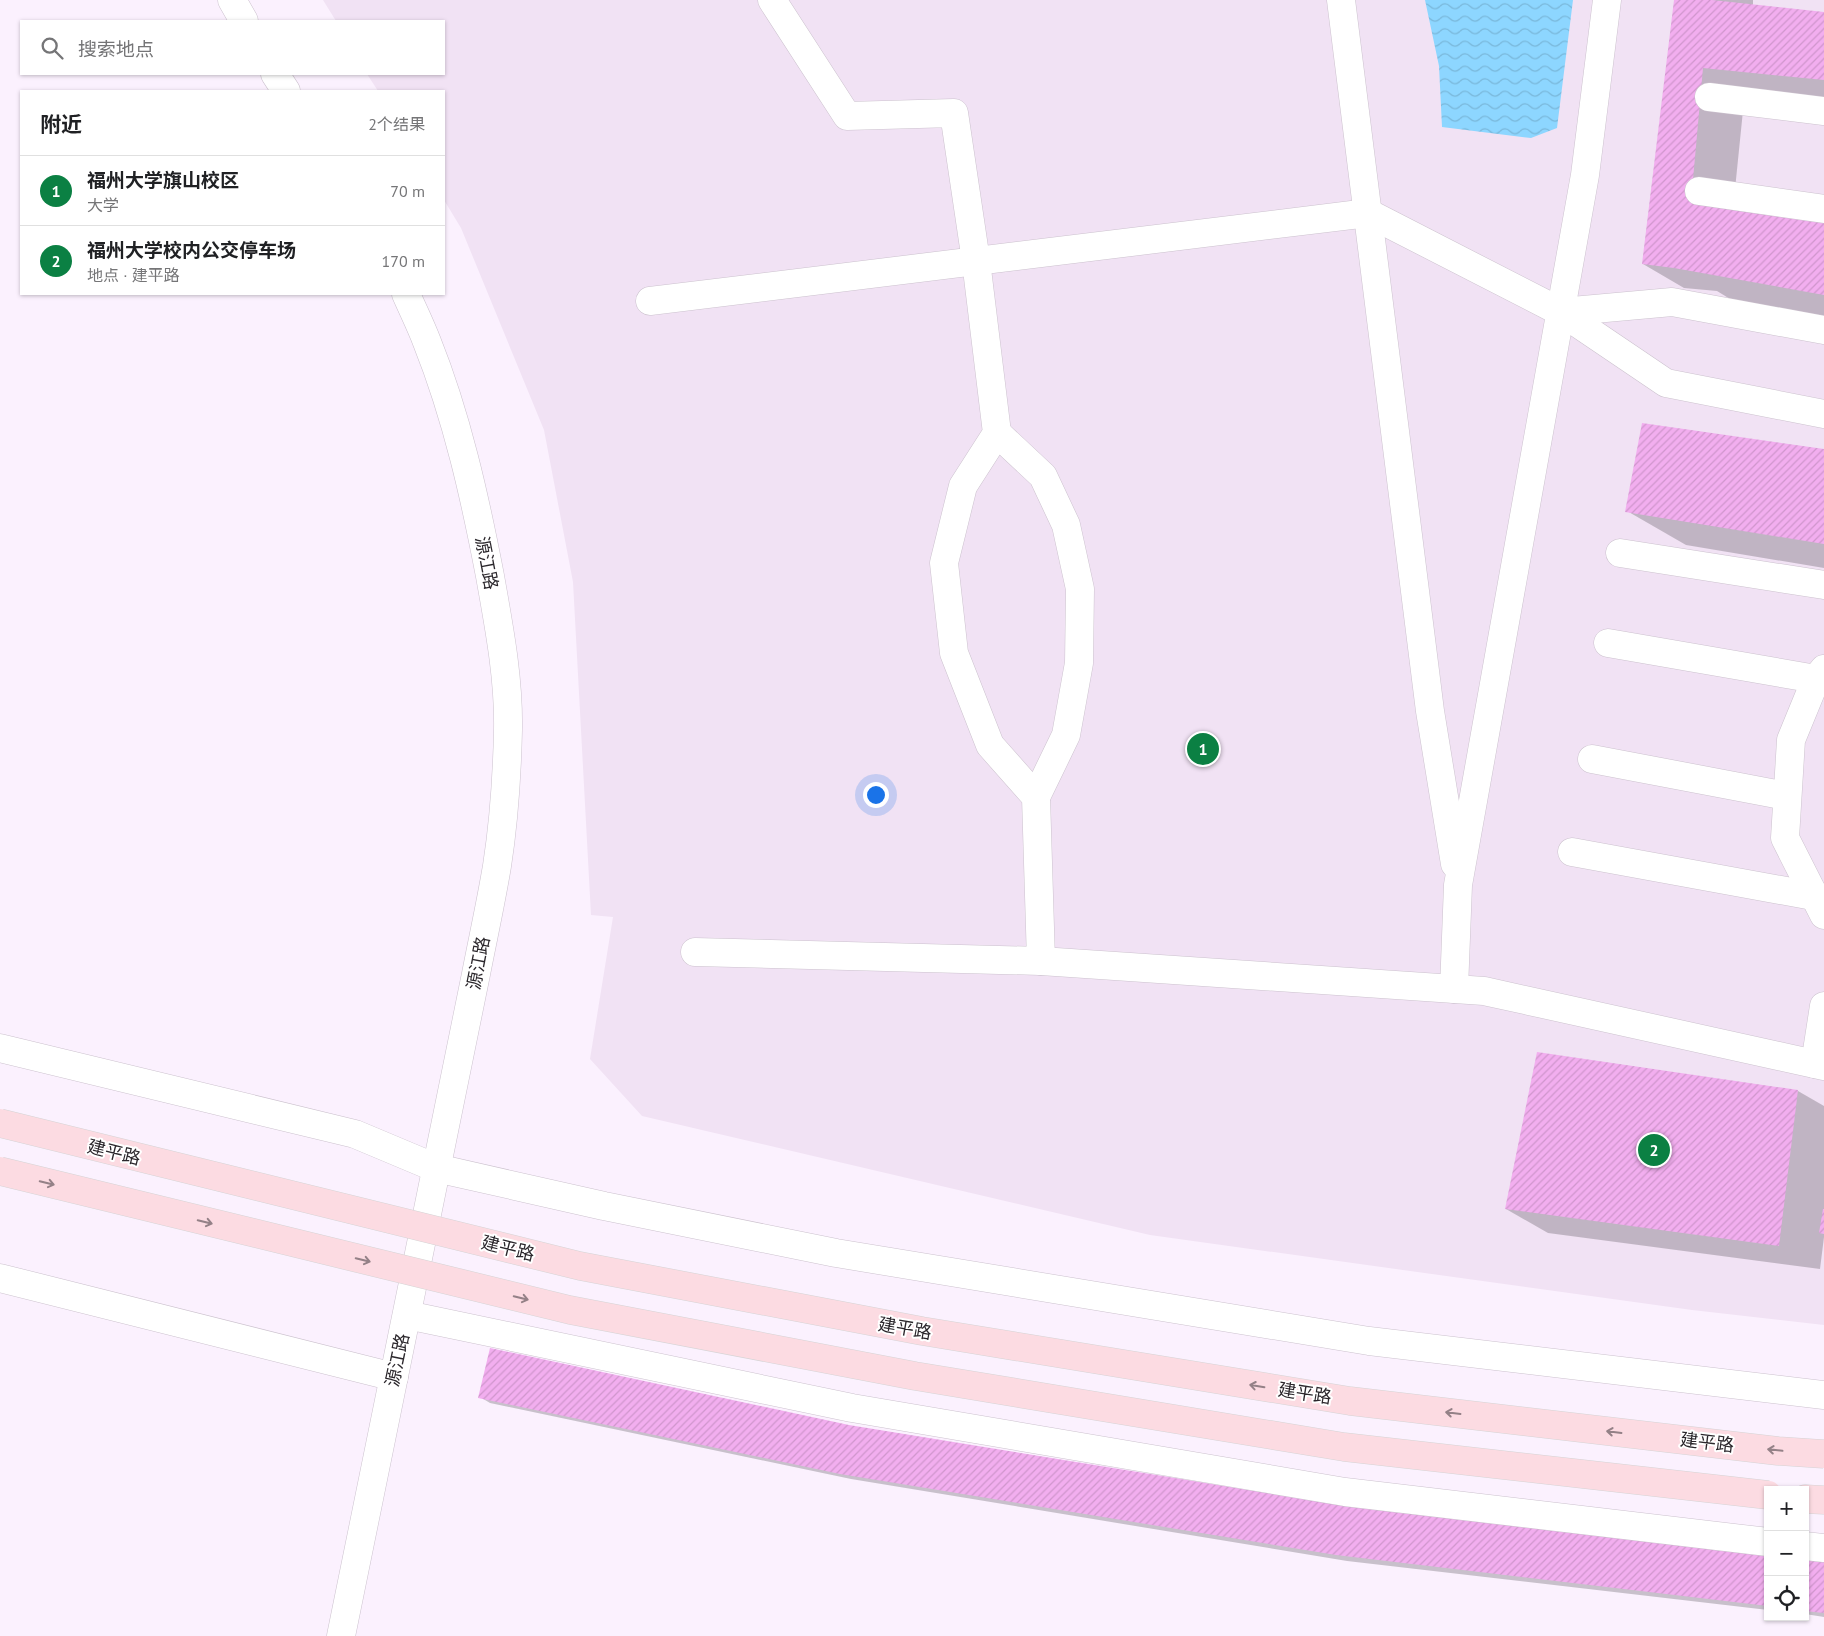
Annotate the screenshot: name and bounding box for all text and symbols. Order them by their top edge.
search box [20,20,445,75]
icon: search [38,34,66,62]
text: 搜索地点 [78,37,154,61]
text: 附近 [40,111,82,138]
text: 2个结果 [368,114,425,134]
text: 福州大学旗山校区 [87,168,239,192]
text: 1 [51,181,61,201]
text: 70 m [390,181,425,201]
text: 大学 [87,195,119,215]
text: 福州大学校内公交停车场 [87,238,296,262]
text: 2 [51,251,61,271]
text: 170 m [382,251,425,271]
text: 地点 · 建平路 [87,265,180,285]
street label: 源江路 [471,534,503,592]
pin: 1 [1187,730,1219,768]
your location [863,782,889,808]
street label: 源江路 [462,934,494,992]
pin: 2 [1638,1131,1670,1169]
street label: 建平路 [85,1134,143,1170]
one-way arrow [39,1179,55,1188]
one-way arrow [197,1217,213,1227]
street label: 建平路 [479,1230,537,1266]
one-way arrow [355,1256,371,1265]
one-way arrow [512,1294,528,1303]
street label: 建平路 [876,1312,934,1344]
street label: 源江路 [380,1331,414,1389]
street label: 建平路 [1277,1377,1333,1409]
one-way arrow [1249,1380,1265,1390]
one-way arrow [1445,1408,1461,1418]
one-way arrow [1606,1427,1622,1437]
street label: 建平路 [1679,1427,1735,1457]
one-way arrow [1768,1445,1784,1455]
map controls [1764,1486,1809,1621]
button: + [1764,1486,1809,1531]
button: − [1764,1531,1809,1576]
button: locate [1764,1576,1809,1621]

